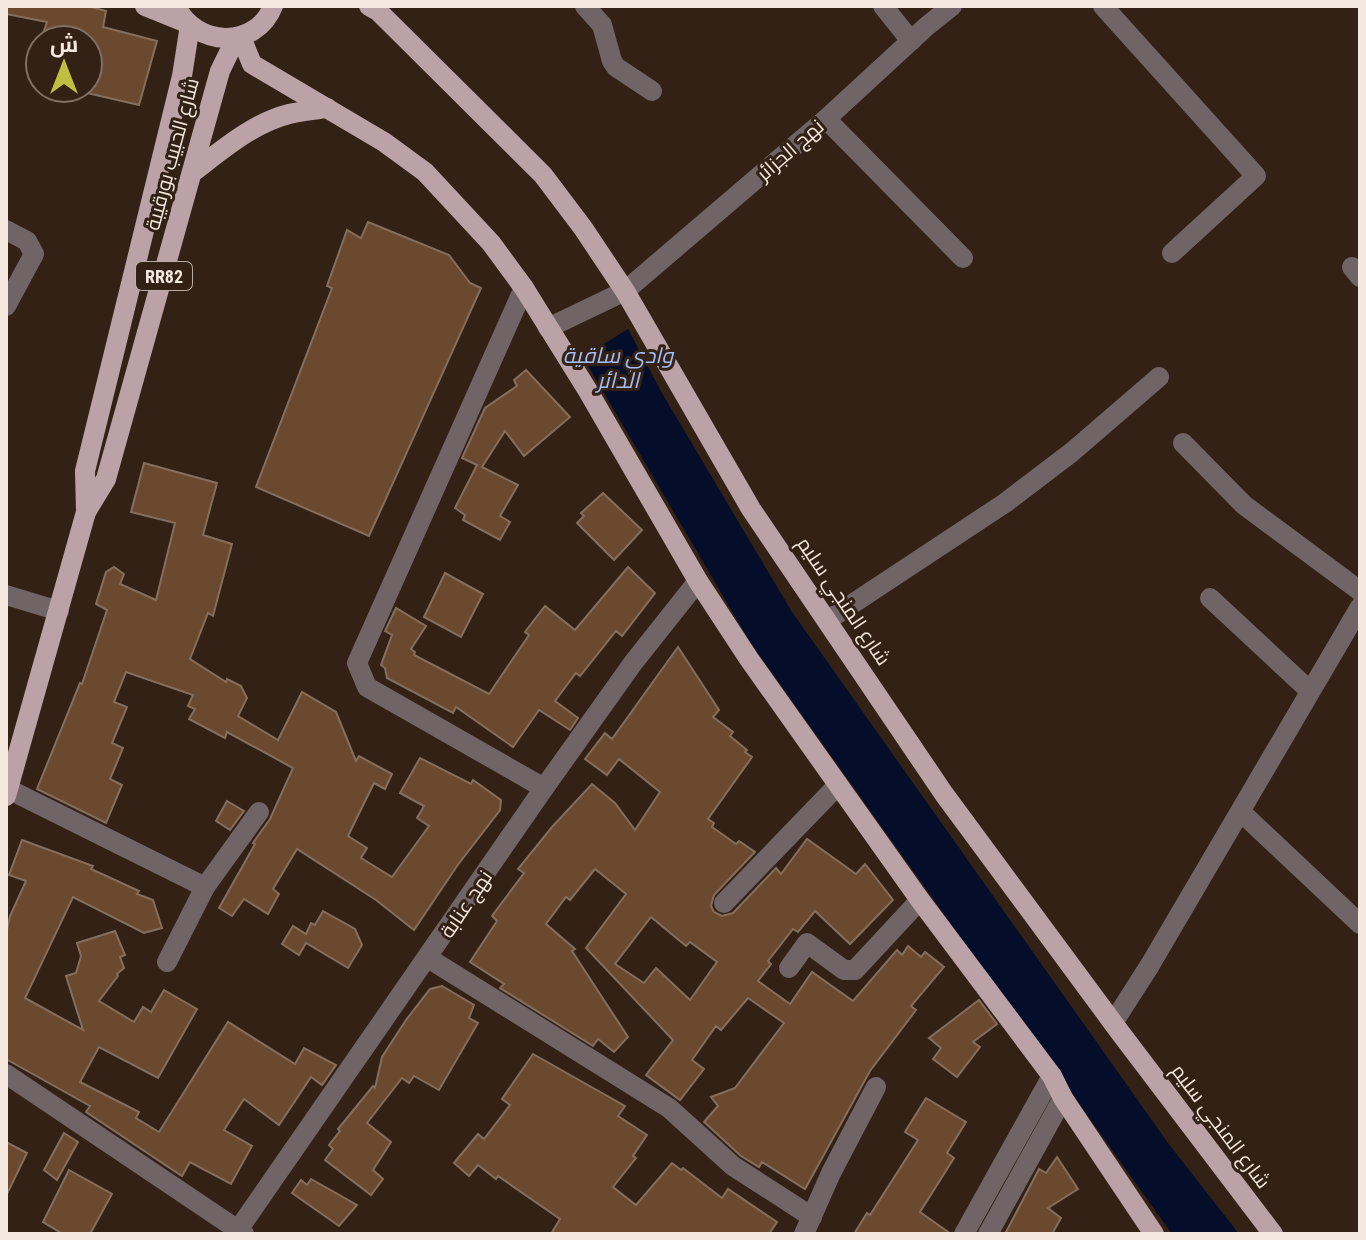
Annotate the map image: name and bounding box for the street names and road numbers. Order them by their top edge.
street label: شارع الحبيب بورقيبة [140,75,206,233]
street label: نهج الجزائر [751,114,830,188]
road number: RR82 [136,262,192,290]
street label: شارع المنجي سليم [789,532,896,672]
street label: نهج عنابة [435,866,499,943]
street label: شارع المنجي سليم [1163,1059,1276,1195]

